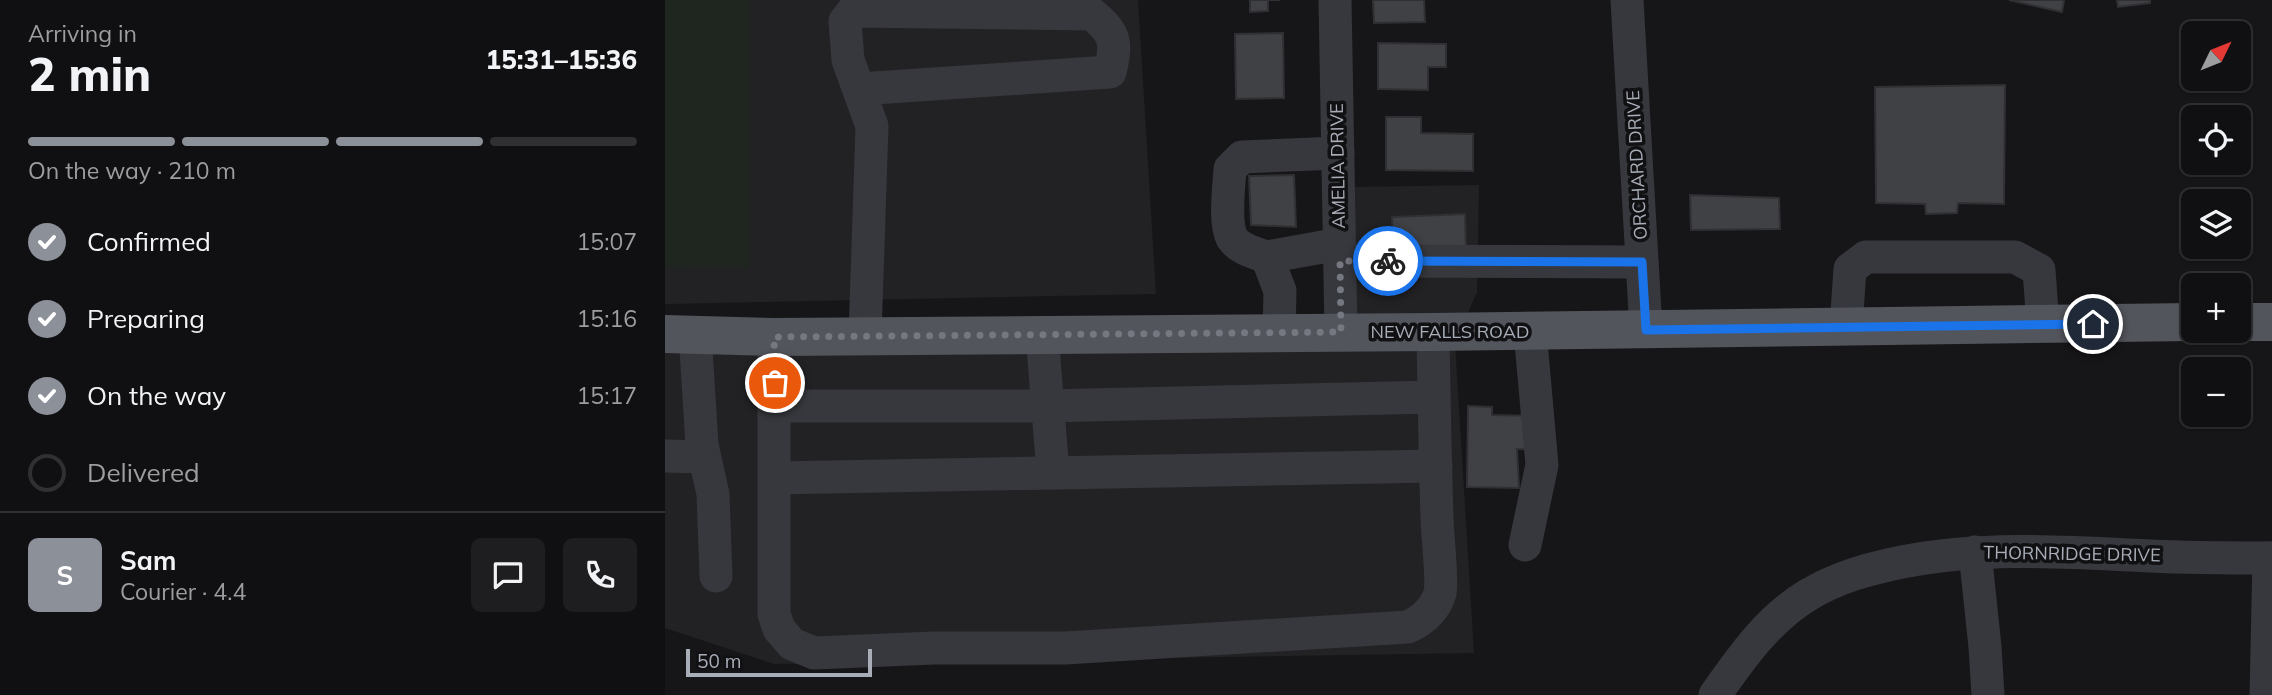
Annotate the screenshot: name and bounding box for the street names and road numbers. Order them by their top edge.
street label: ORCHARD DRIVE [1621,90,1652,240]
street label: AMELIA DRIVE [1325,103,1350,229]
street label: NEW FALLS ROAD [1371,320,1529,343]
street label: THORNRIDGE DRIVE [1983,540,2161,567]

